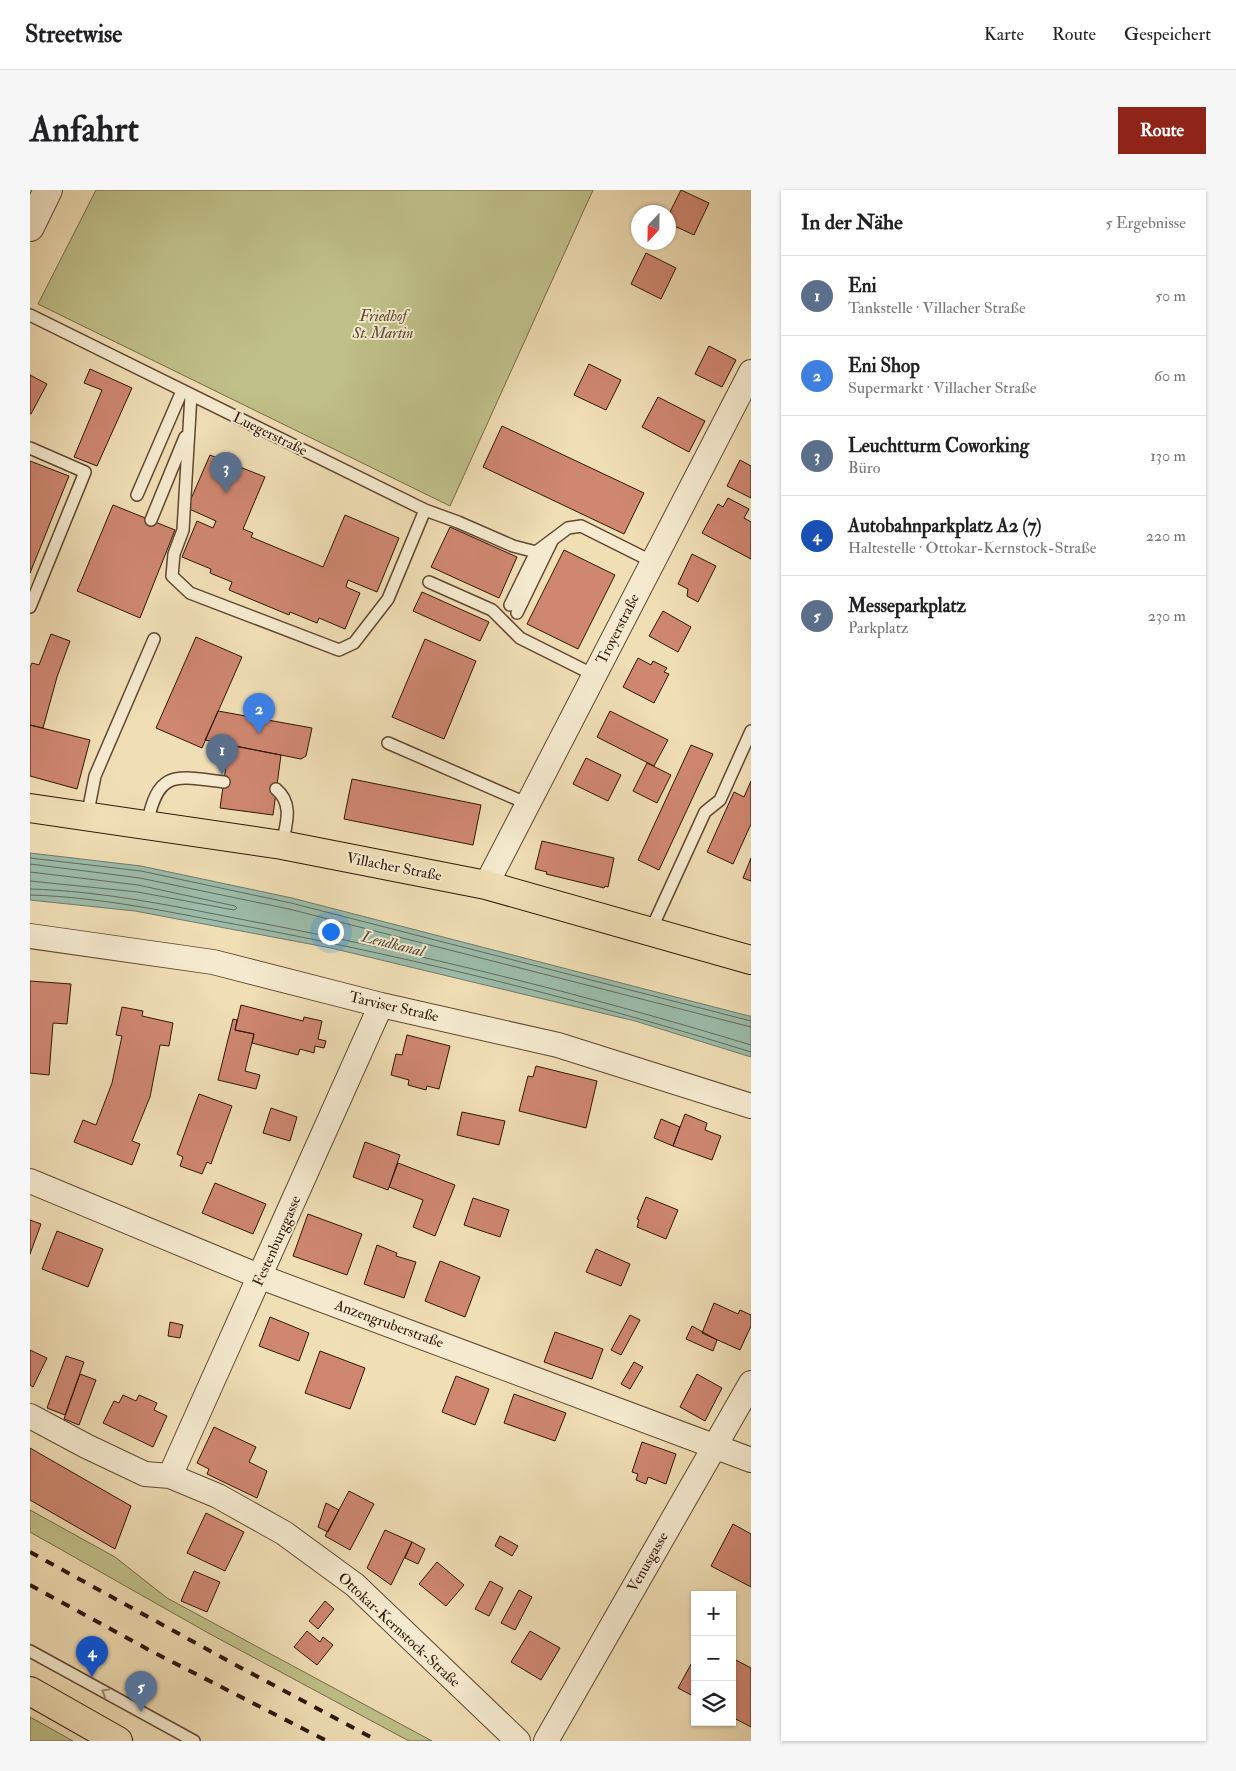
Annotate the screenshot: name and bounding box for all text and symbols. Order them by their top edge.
text: Streetwise [25,19,122,50]
text: Karte [984,23,1024,46]
text: Route [1052,23,1096,46]
text: Gespeichert [1124,23,1211,46]
button: Route [1118,107,1206,154]
text: Anfahrt [30,108,139,152]
north arrow [631,205,676,250]
text: In der Nähe [801,209,903,236]
text: 5 Ergebnisse [1106,213,1186,233]
text: Eni [848,274,877,298]
text: 1 [814,286,820,306]
text: 50 m [1155,286,1186,306]
text: Tankstelle · Villacher Straße [848,298,1026,318]
park label: Friedhof St. Martin [352,307,413,343]
text: Eni Shop [848,354,920,378]
text: 2 [813,366,821,386]
text: 60 m [1154,366,1186,386]
text: Supermarkt · Villacher Straße [848,378,1036,398]
street label: Luegerstraße [230,408,310,460]
text: Leuchtturm Coworking [848,434,1029,458]
text: 3 [814,446,820,466]
text: 130 m [1150,446,1186,466]
pin: 3 [210,452,242,493]
text: Büro [848,458,880,478]
text: Autobahnparkplatz A2 (7) [848,514,1041,538]
text: 4 [813,526,821,546]
text: 220 m [1146,526,1186,546]
text: Haltestelle · Ottokar-Kernstock-Straße [848,538,1096,558]
street label: Troyerstraße [592,591,644,667]
text: Messeparkplatz [848,594,966,618]
text: 5 [813,606,821,626]
text: 230 m [1148,606,1186,626]
text: Parkplatz [848,618,909,638]
pin: 2 [243,693,275,734]
pin: 1 [206,734,238,775]
street label: Villacher Straße [345,848,443,886]
your location [318,919,344,945]
water label: Lendkanal [359,926,428,962]
street label: Tarviser Straße [347,987,441,1027]
street label: Festenburggasse [249,1193,305,1289]
street label: Anzengruberstraße [331,1295,446,1353]
street label: Venusgasse [623,1529,673,1595]
street label: Ottokar-Kernstock-Straße [334,1568,464,1692]
map controls [691,1591,736,1726]
button: + [691,1591,736,1636]
pin: 4 [76,1636,108,1677]
button: − [691,1636,736,1681]
pin: 5 [125,1671,157,1712]
button: layers [691,1681,736,1726]
one-way arrow [101,1688,110,1698]

